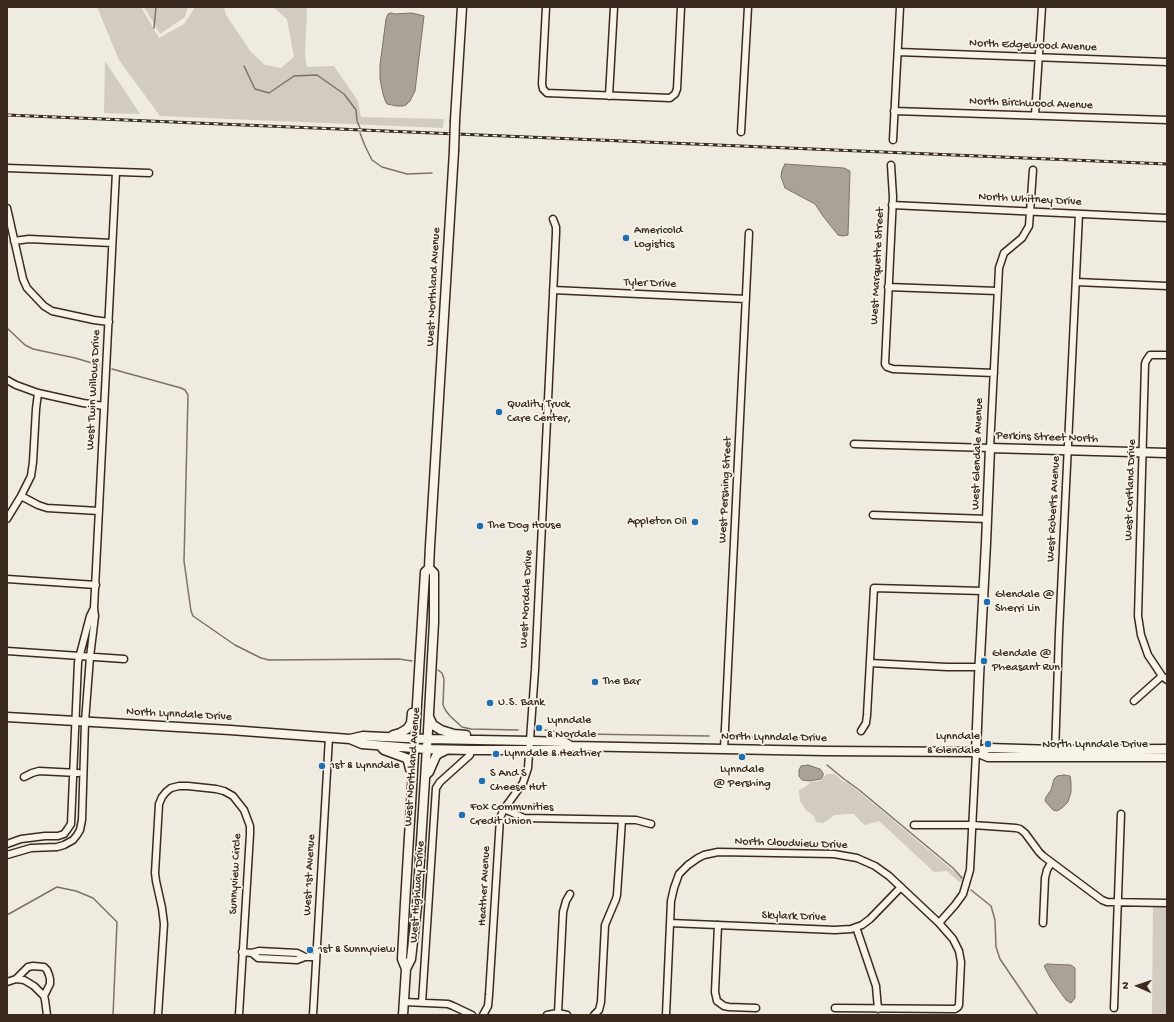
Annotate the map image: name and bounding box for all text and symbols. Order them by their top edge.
street label: North Edgewood Avenue [969,37,1097,55]
street label: North Birchwood Avenue [969,95,1093,113]
street label: North Whitney Drive [978,190,1082,210]
street label: West Marquette Street [868,207,888,325]
place label: Americold Logistics [634,224,683,252]
street label: West Northland Avenue [424,227,444,347]
marker: Americold Logistics [621,233,631,243]
street label: Tyler Drive [623,276,677,292]
street label: West Twin Willows Drive [84,329,104,451]
place label: Quality Truck Care Center, [507,398,571,426]
street label: West Glendale Avenue [969,398,987,510]
marker: Quality Truck Care Center, [494,407,504,417]
street label: Perkins Street North [996,429,1098,447]
street label: West Pershing Street [716,436,736,544]
street label: West Cortland Drive [1122,439,1140,541]
street label: West Roberts Avenue [1044,456,1064,562]
place label: Appleton Oil [627,515,687,529]
marker: Appleton Oil [690,517,700,527]
place label: The Dog House [488,519,561,533]
marker: The Dog House [475,521,485,531]
street label: West Nordale Drive [517,549,537,649]
place label: Glendale @ Sherri Lin [995,588,1054,616]
marker: Glendale @ Sherri Lin [982,597,992,607]
place label: Glendale @ Pheasant Run [992,647,1060,675]
marker: Glendale @ Pheasant Run [979,656,989,666]
place label: The Bar [603,675,640,689]
marker: The Bar [590,677,600,687]
place label: U.S. Bank [498,696,545,710]
marker: U.S. Bank [485,698,495,708]
street label: North Lynndale Drive [126,705,232,725]
street label: West Northland Avenue [402,707,424,827]
place label: Lynndale & Nordale [547,714,596,742]
marker: Lynndale & Nordale [534,723,544,733]
street label: North Lynndale Drive [721,730,827,746]
place label: Lynndale & Glendale [927,730,980,758]
street label: North Lynndale Drive [1042,738,1148,752]
marker: Lynndale & Glendale [983,739,993,749]
place label: Lynndale & Heather [504,747,601,761]
marker: Lynndale & Heather [491,749,501,759]
marker: Lynndale @ Pershing [737,752,747,762]
place label: 1st & Lynndale [330,759,400,773]
marker: 1st & Lynndale [317,761,327,771]
place label: Lynndale @ Pershing [713,763,771,791]
place label: S And S Cheese Hut [490,767,546,795]
marker: S And S Cheese Hut [477,776,487,786]
place label: Fox Communities Credit Union [470,801,553,829]
marker: Fox Communities Credit Union [457,810,467,820]
street label: Sunnyview Circle [227,833,245,915]
street label: West 1st Avenue [301,834,319,916]
street label: North Cloudview Drive [734,835,848,853]
street label: West Highway Drive [407,841,429,943]
street label: Heather Avenue [476,845,494,927]
street label: Skylark Drive [761,909,827,925]
place label: 1st & Sunnyview [318,943,395,957]
marker: 1st & Sunnyview [305,945,315,955]
north arrow [1118,966,1158,1006]
text: N [1120,982,1132,989]

